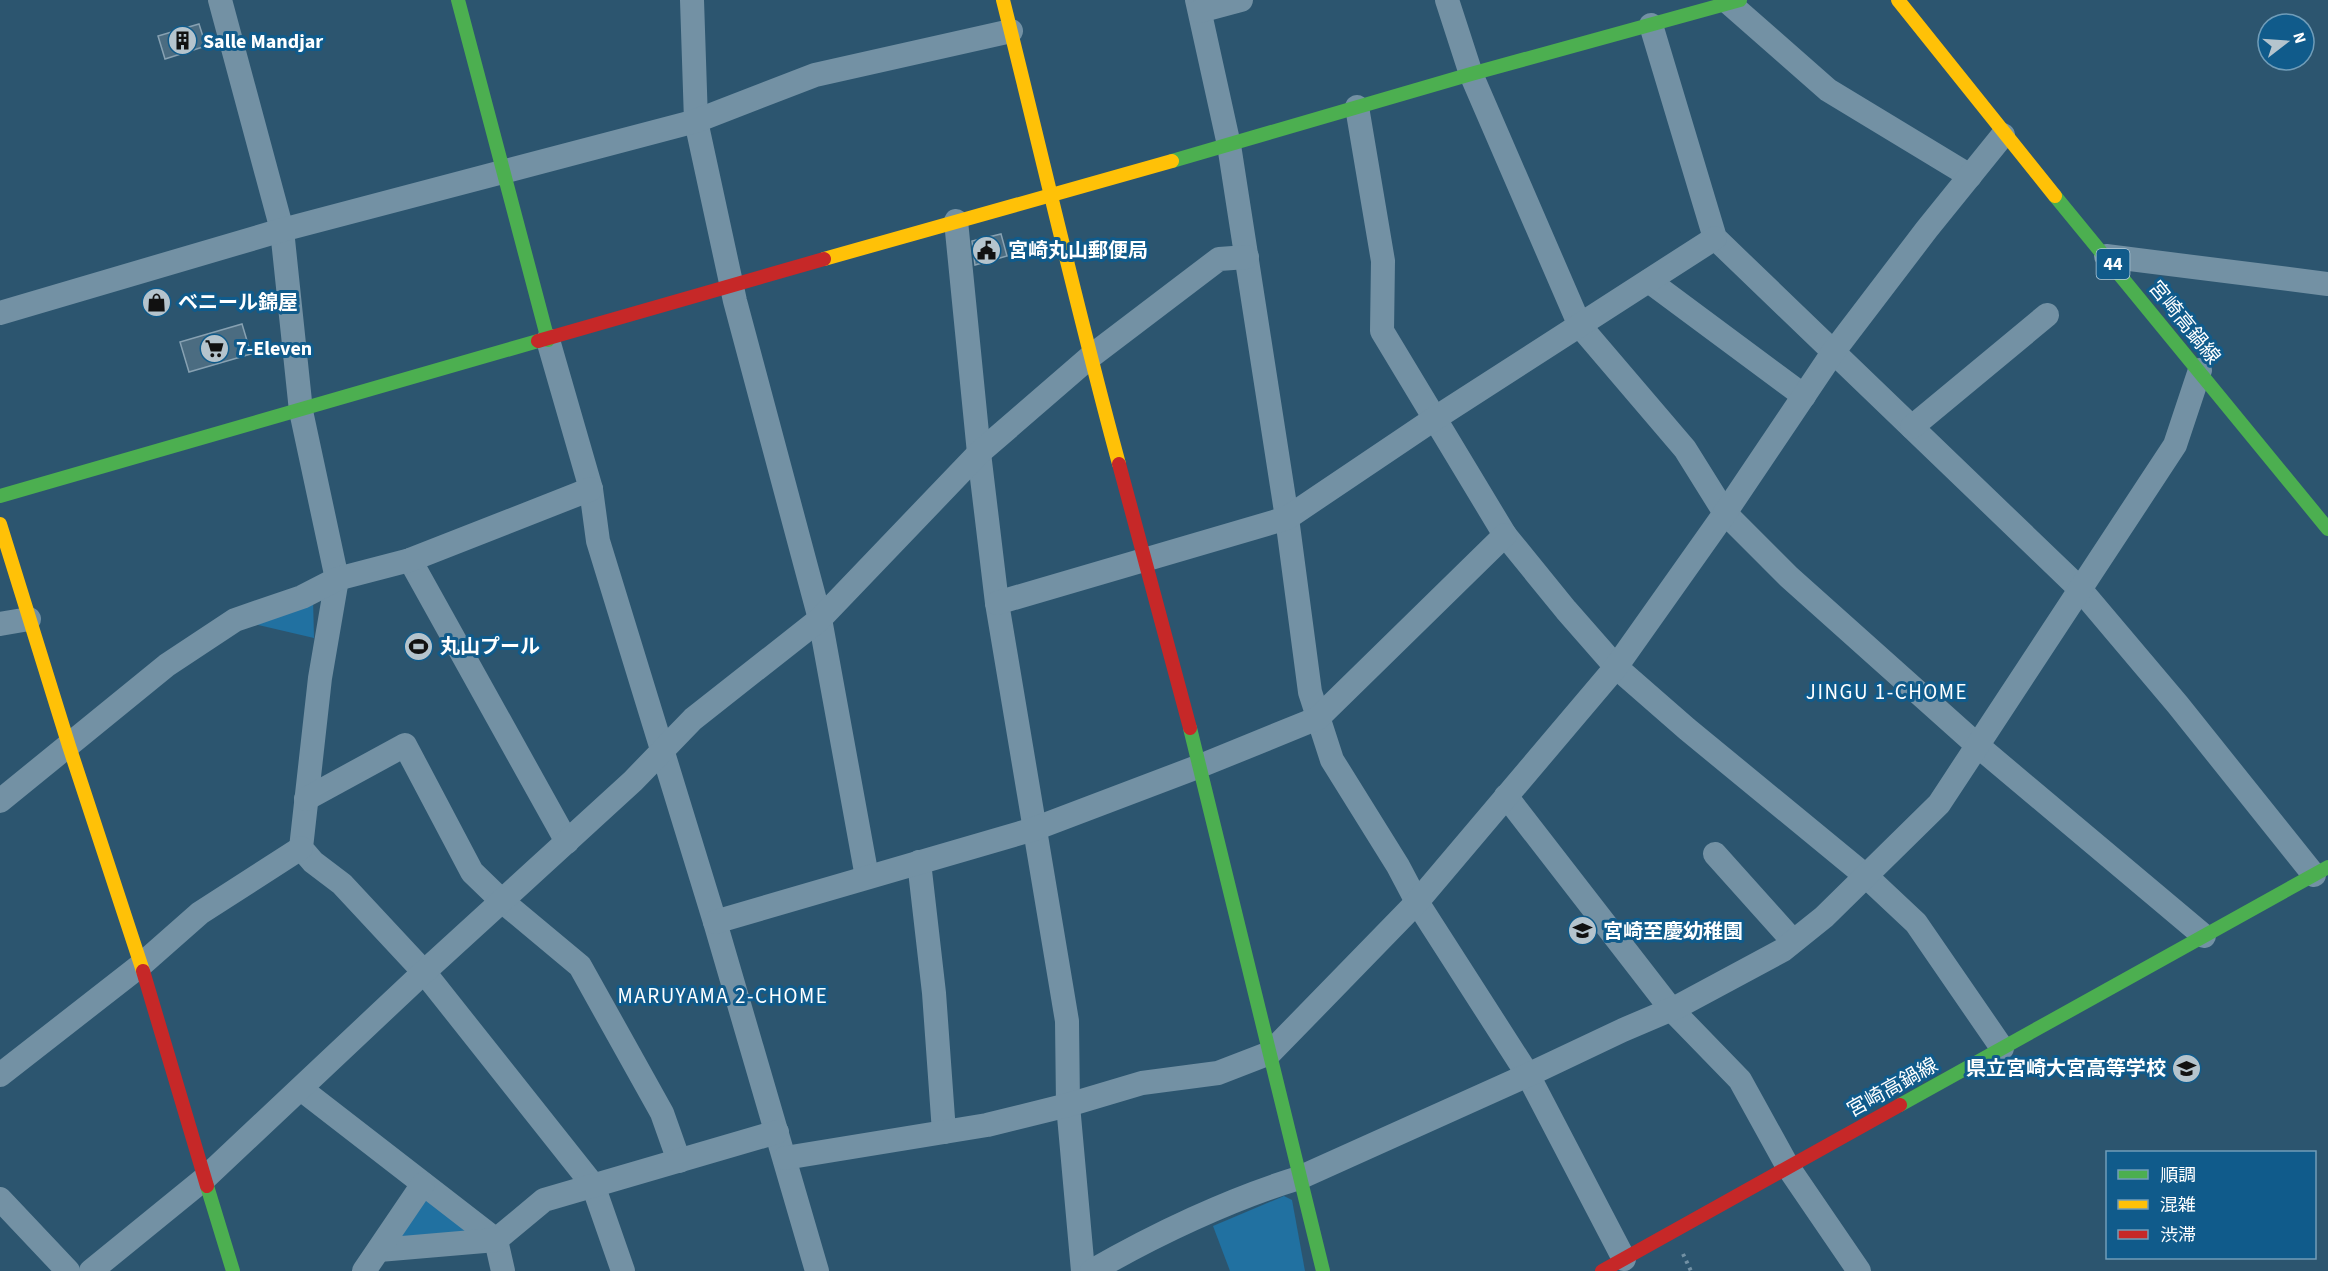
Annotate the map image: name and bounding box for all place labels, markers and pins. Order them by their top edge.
building icon: Salle Mandjar [166,25,198,57]
place label: Salle Mandjar [203,28,323,56]
public building icon: 宮崎丸山郵便局 [971,234,1003,266]
place label: 宮崎丸山郵便局 [1008,237,1148,265]
shop icon: ベニール錦屋 [141,286,173,318]
place label: ベニール錦屋 [178,289,298,317]
supermarket icon: 7-Eleven [199,332,231,364]
place label: 7-Eleven [236,335,312,363]
sports icon: 丸山プール [403,630,435,662]
place label: 丸山プール [440,633,540,661]
school or university icon: 宮崎至慶幼稚園 [1566,915,1598,947]
place label: 宮崎至慶幼稚園 [1603,918,1743,946]
school or university icon: 県立宮崎大宮高等学校 [2171,1052,2203,1084]
place label: 県立宮崎大宮高等学校 [1966,1055,2166,1083]

